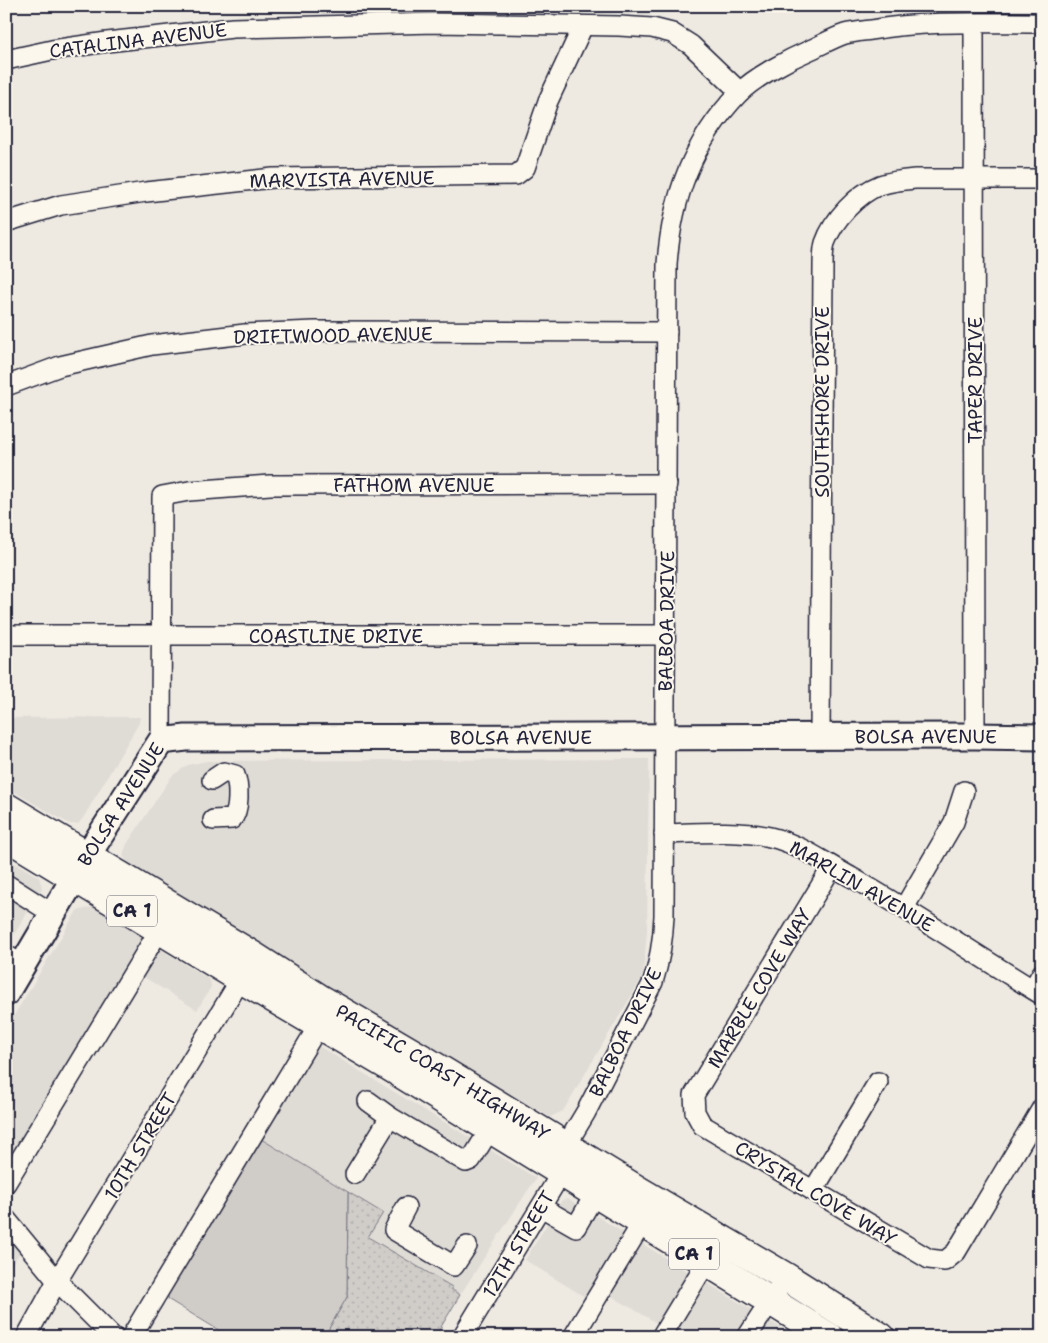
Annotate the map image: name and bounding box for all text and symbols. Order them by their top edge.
street label: CATALINA AVENUE [48,17,228,64]
street label: MARVISTA AVENUE [249,165,435,194]
street label: SOUTHSHORE DRIVE [810,306,835,498]
street label: TAPER DRIVE [963,316,988,443]
street label: DRIFTWOOD AVENUE [233,321,433,350]
street label: FATHOM AVENUE [333,473,495,498]
street label: BALBOA DRIVE [653,550,680,692]
street label: COASTLINE DRIVE [249,624,423,649]
street label: BOLSA AVENUE [855,724,997,749]
street label: BOLSA AVENUE [450,725,592,750]
street label: BOLSA AVENUE [72,738,170,871]
street label: MARLIN AVENUE [785,835,939,938]
road number: CA 1 [107,896,157,926]
street label: MARBLE COVE WAY [702,903,817,1073]
street label: BALBOA DRIVE [583,963,668,1101]
street label: PACIFIC COAST HIGHWAY [331,998,555,1147]
street label: 10TH STREET [99,1088,182,1205]
street label: CRYSTAL COVE WAY [730,1135,902,1252]
street label: 12TH STREET [477,1186,560,1302]
road number: CA 1 [669,1238,719,1270]

